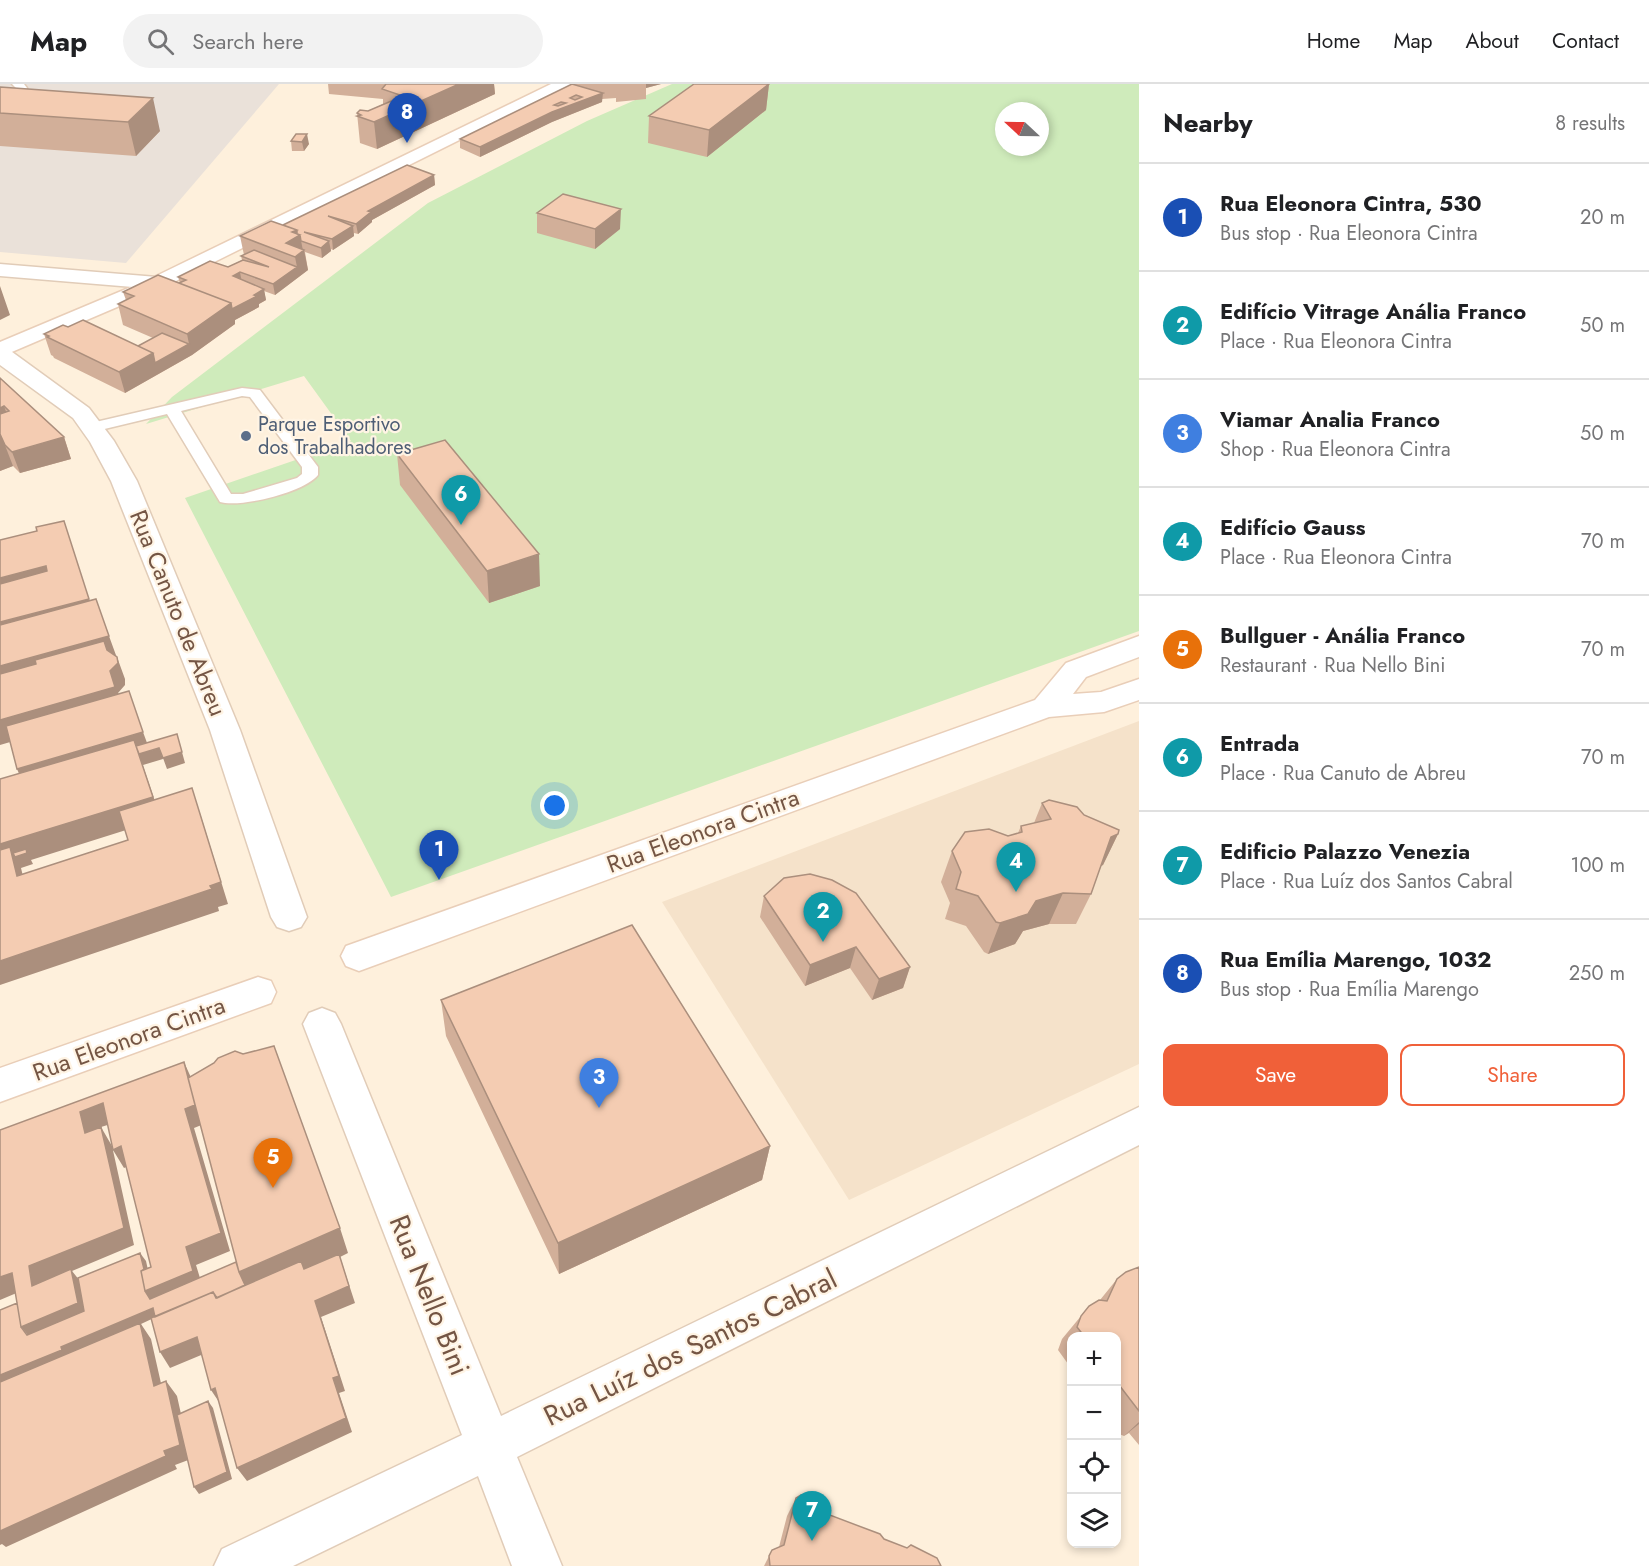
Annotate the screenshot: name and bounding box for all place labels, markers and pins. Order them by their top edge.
pin: 8 [388,94,426,143]
place label: Parque Esportivo dos Trabalhadores [258,410,412,462]
marker: Parque Esportivo dos Trabalhadores [239,429,253,443]
pin: 6 [442,476,480,525]
pin: 1 [420,830,458,880]
pin: 4 [996,842,1036,892]
pin: 2 [804,892,842,942]
pin: 3 [580,1058,618,1108]
pin: 5 [254,1138,292,1188]
pin: 7 [792,1492,832,1541]

